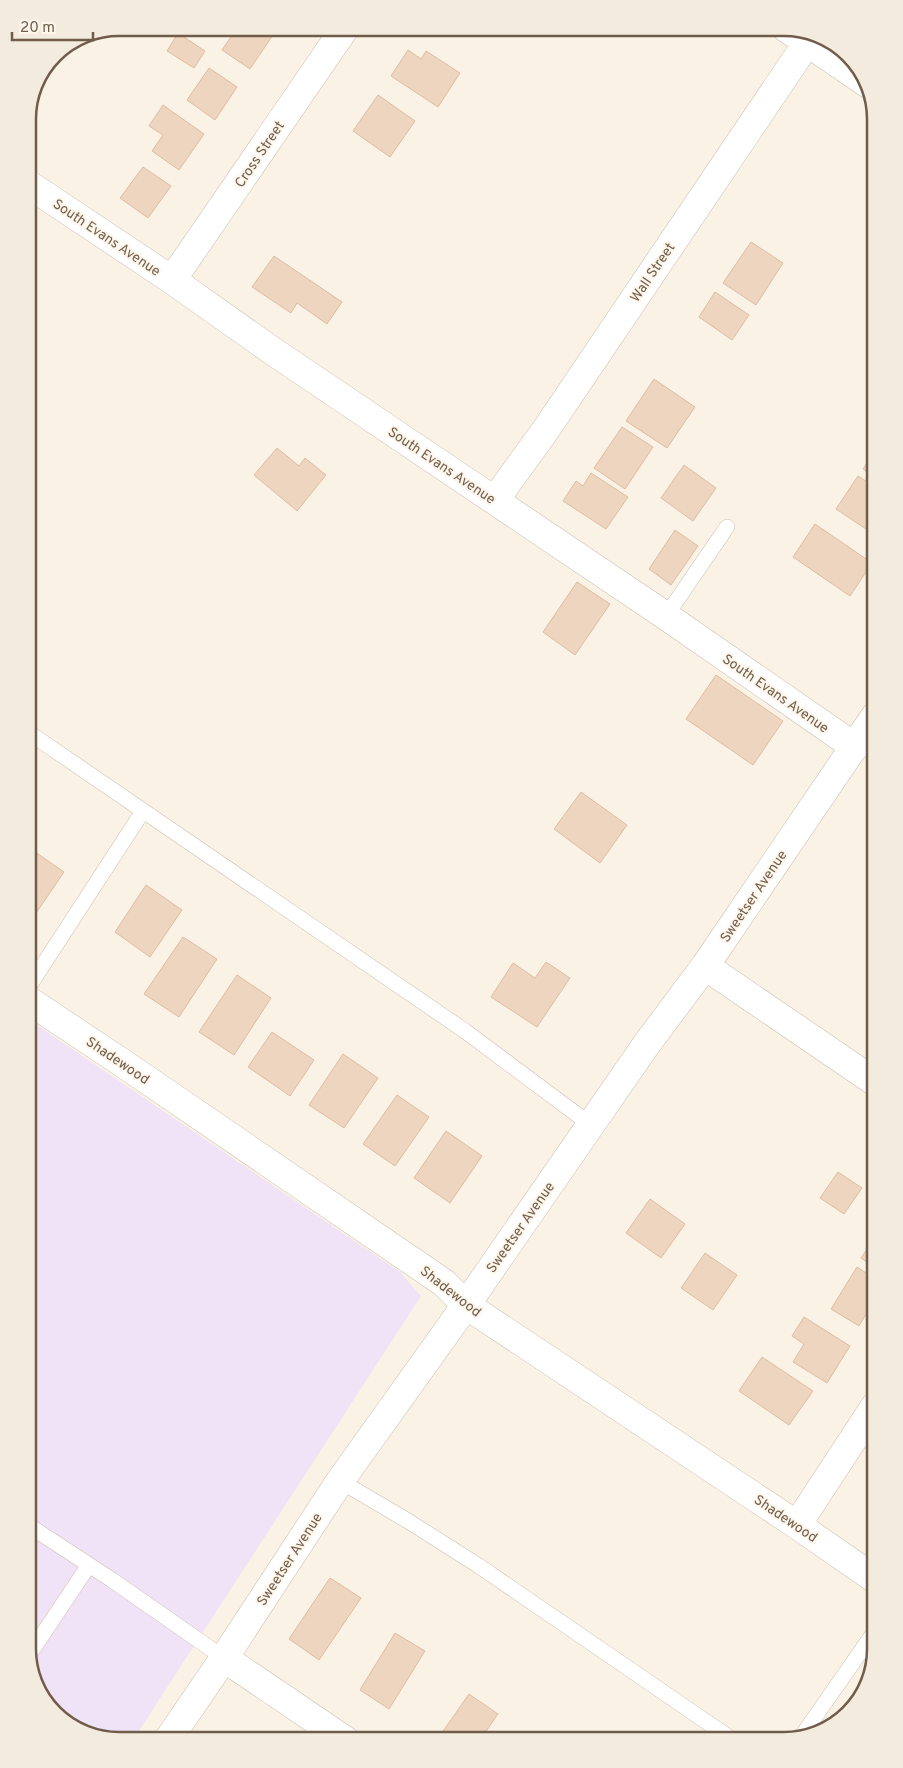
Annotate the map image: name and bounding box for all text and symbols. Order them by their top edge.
scale bar [12,10,94,42]
text: 20 m [20,19,55,38]
street label: Cross Street [232,118,289,191]
street label: South Evans Avenue [49,196,163,281]
street label: Wall Street [627,240,679,306]
street label: South Evans Avenue [384,424,498,509]
street label: South Evans Avenue [719,651,832,737]
street label: Sweetser Avenue [717,848,791,946]
street label: Shadewood [82,1034,152,1089]
street label: Sweetser Avenue [484,1179,559,1277]
street label: Shadewood [416,1263,484,1321]
street label: Shadewood [750,1492,820,1547]
street label: Sweetser Avenue [254,1510,327,1609]

